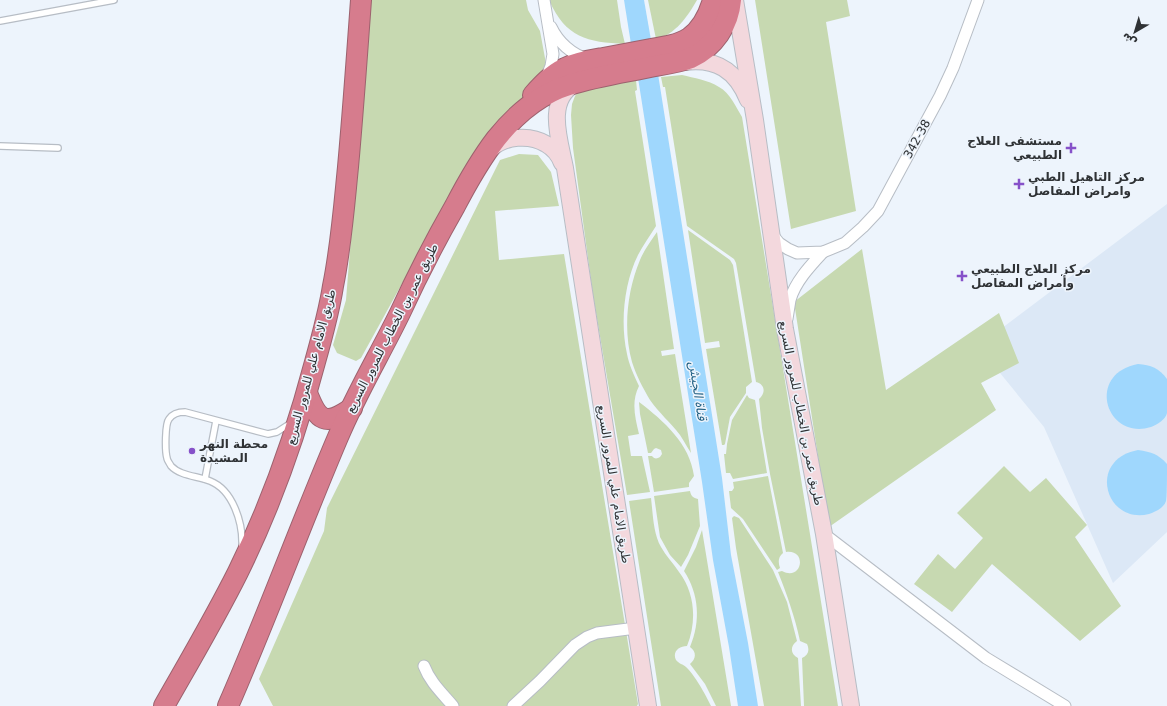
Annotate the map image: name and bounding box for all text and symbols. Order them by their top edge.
north arrow [1115,12,1155,52]
text: ش [1119,30,1139,49]
street label: 342-38 [901,117,933,161]
place label: مستشفى العلاج الطبيعي [967,134,1062,162]
marker: مستشفى العلاج الطبيعي [1065,142,1077,154]
place label: مركز التاهيل الطبي وامراض المفاصل [1028,170,1145,199]
marker: مركز التاهيل الطبي وامراض المفاصل [1013,178,1025,190]
street label: طريق عمر بن الخطاب للمرور السريع [343,241,442,415]
place label: مركز العلاج الطبيعي وأمراض المفاصل [971,262,1091,291]
marker: مركز العلاج الطبيعي وأمراض المفاصل [956,270,968,282]
street label: طريق الامام علي للمرور السريع [283,288,339,447]
street label: طريق عمر بن الخطاب للمرور السريع [775,319,826,507]
water label: قناة الجيش [685,360,710,423]
street label: طريق الامام علي للمرور السريع [594,404,633,564]
place label: محطة النهر المشيدة [199,437,268,465]
marker: محطة النهر المشيدة [187,446,197,456]

